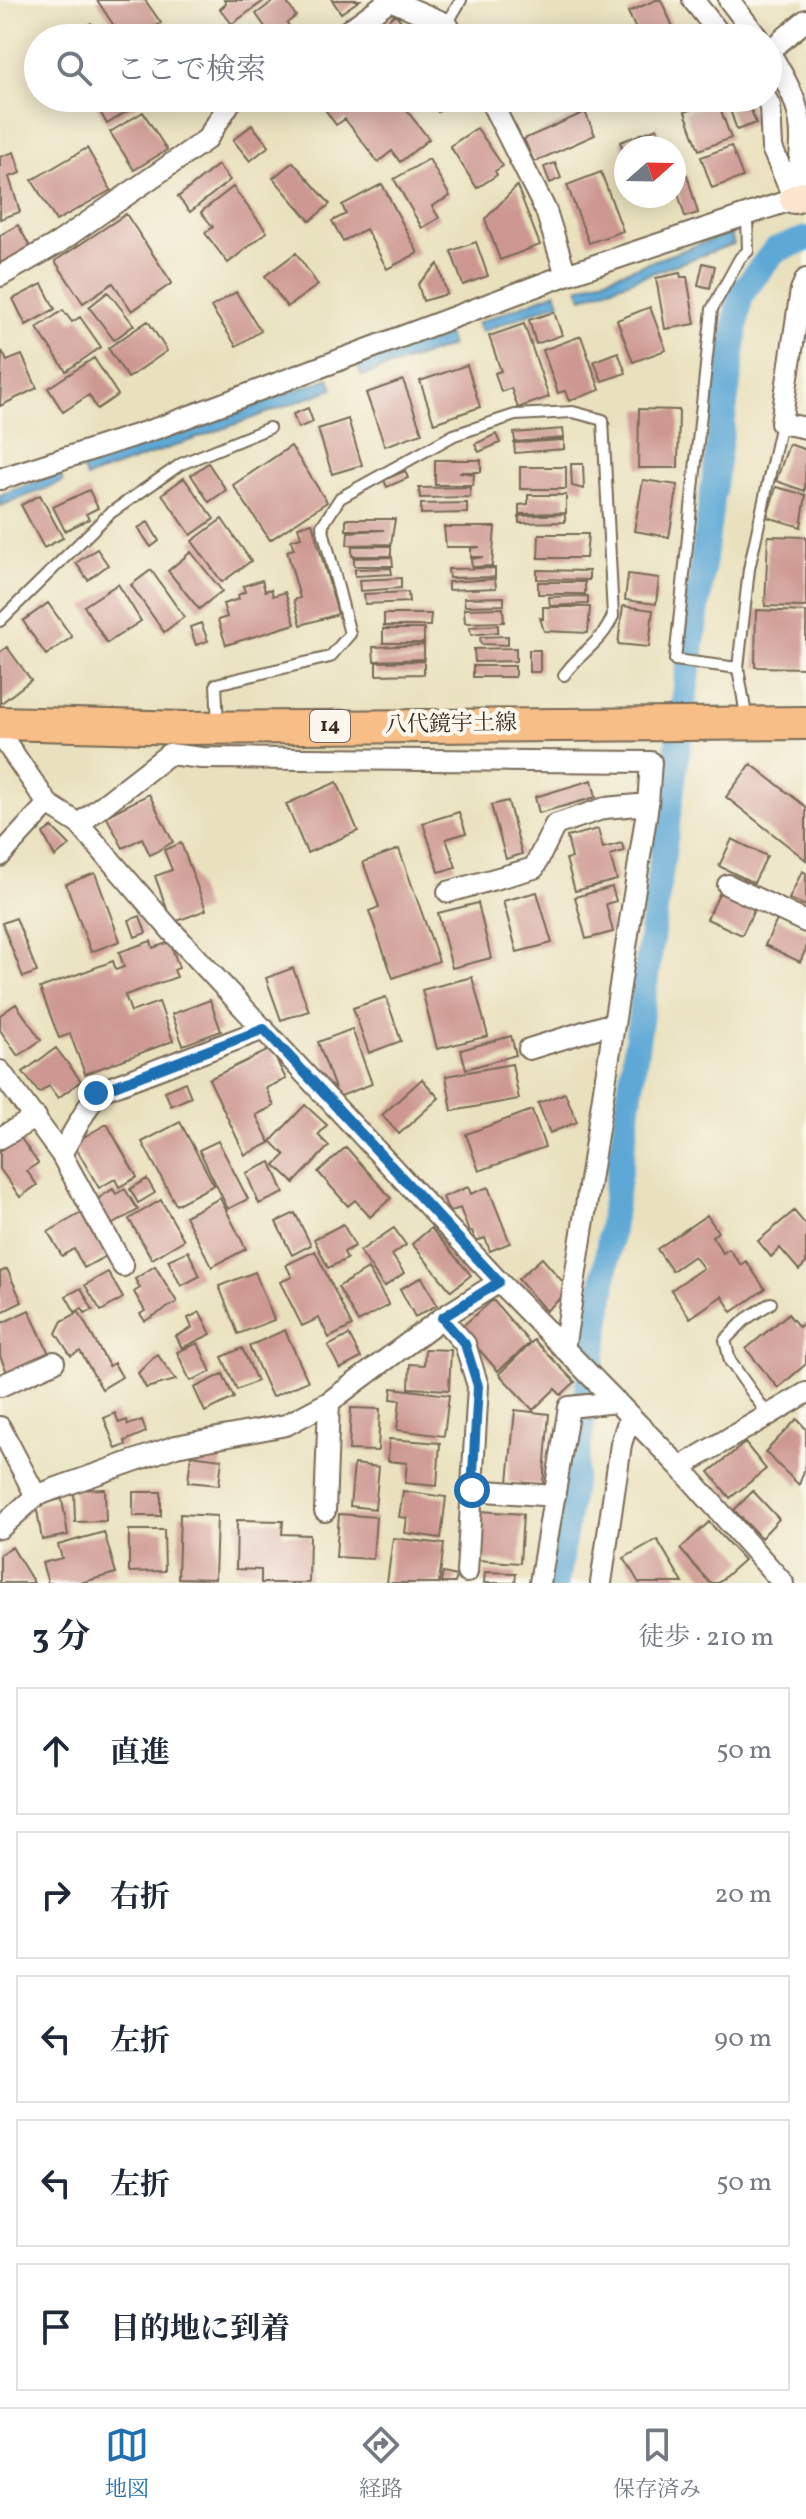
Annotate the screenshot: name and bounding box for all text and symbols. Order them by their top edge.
search box [24,24,782,112]
icon: search [52,46,96,90]
text: ここで検索 [116,50,266,92]
north arrow [614,136,686,208]
street label: 八代鏡宇土線 [385,708,517,742]
road number: 14 [310,710,350,742]
route end [78,1075,114,1111]
route start [454,1472,490,1508]
text: 3 分 [32,1615,90,1662]
text: 徒歩 · 210 m [639,1620,774,1656]
icon: ahead [34,1729,78,1773]
text: 直進 [110,1733,170,1775]
text: 50 m [716,1733,772,1769]
icon: right [34,1873,78,1917]
text: 右折 [110,1877,170,1919]
text: 20 m [714,1877,772,1913]
icon: left [34,2017,78,2061]
text: 左折 [110,2021,170,2063]
text: 90 m [714,2021,772,2057]
icon: left [34,2161,78,2205]
text: 左折 [110,2165,170,2207]
text: 50 m [716,2165,772,2201]
icon: arrive [34,2305,78,2349]
text: 目的地に到着 [110,2309,290,2351]
tab: 地図 [105,2423,149,2506]
tab: 経路 [359,2423,403,2506]
tab: 保存済み [613,2423,701,2506]

